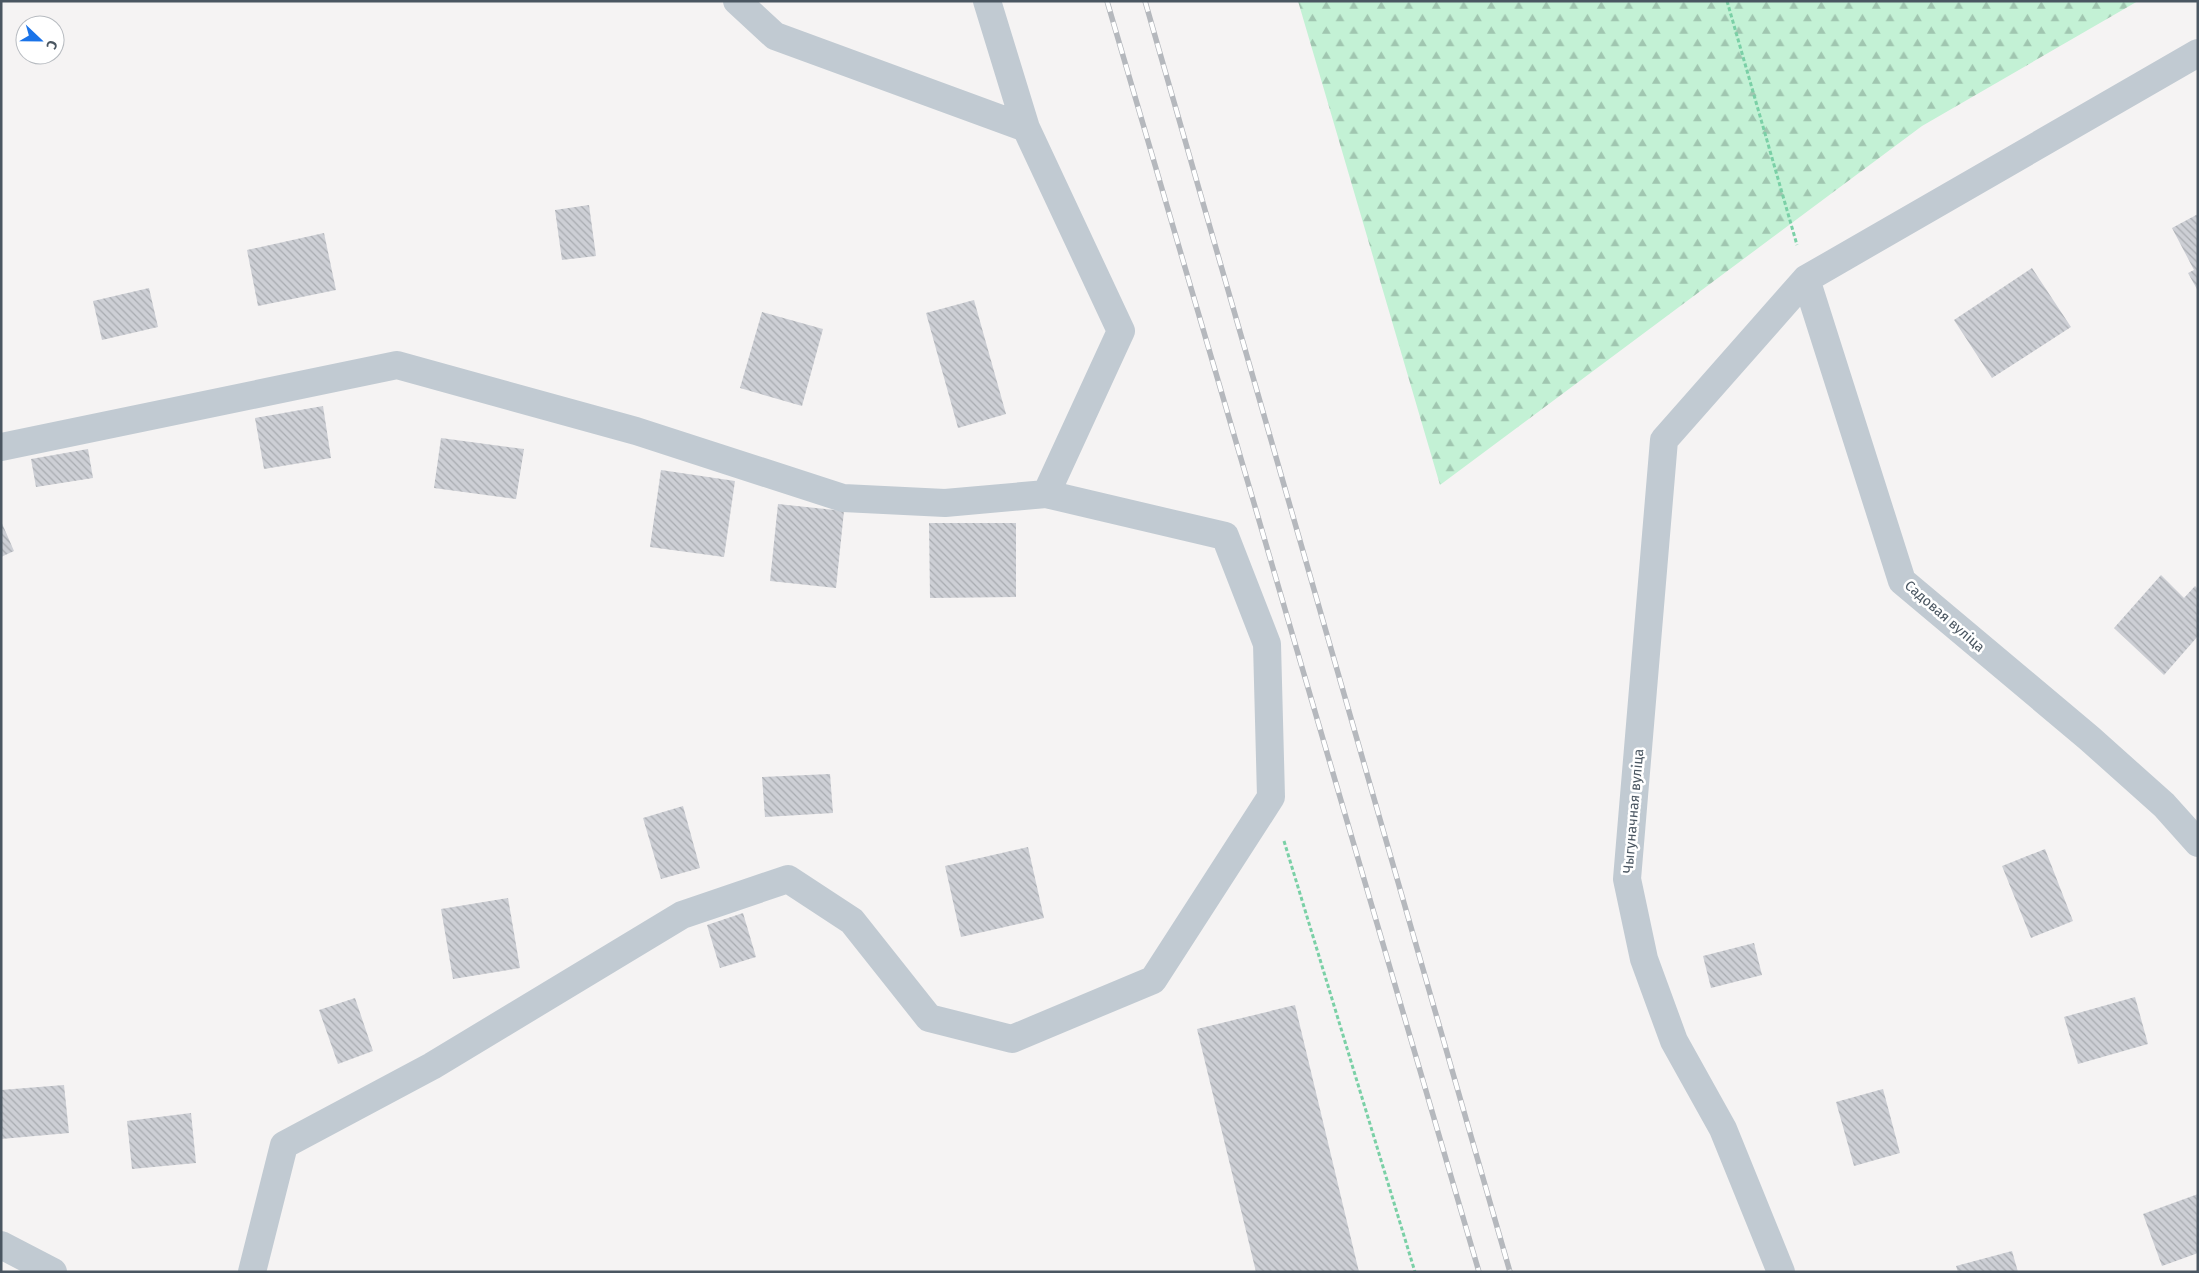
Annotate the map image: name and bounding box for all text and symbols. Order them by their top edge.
north arrow [15,15,65,65]
text: С [42,38,61,52]
street label: Садовая вуліца [1901,577,1988,656]
street label: Чыгуначная вуліца [1620,748,1647,874]

